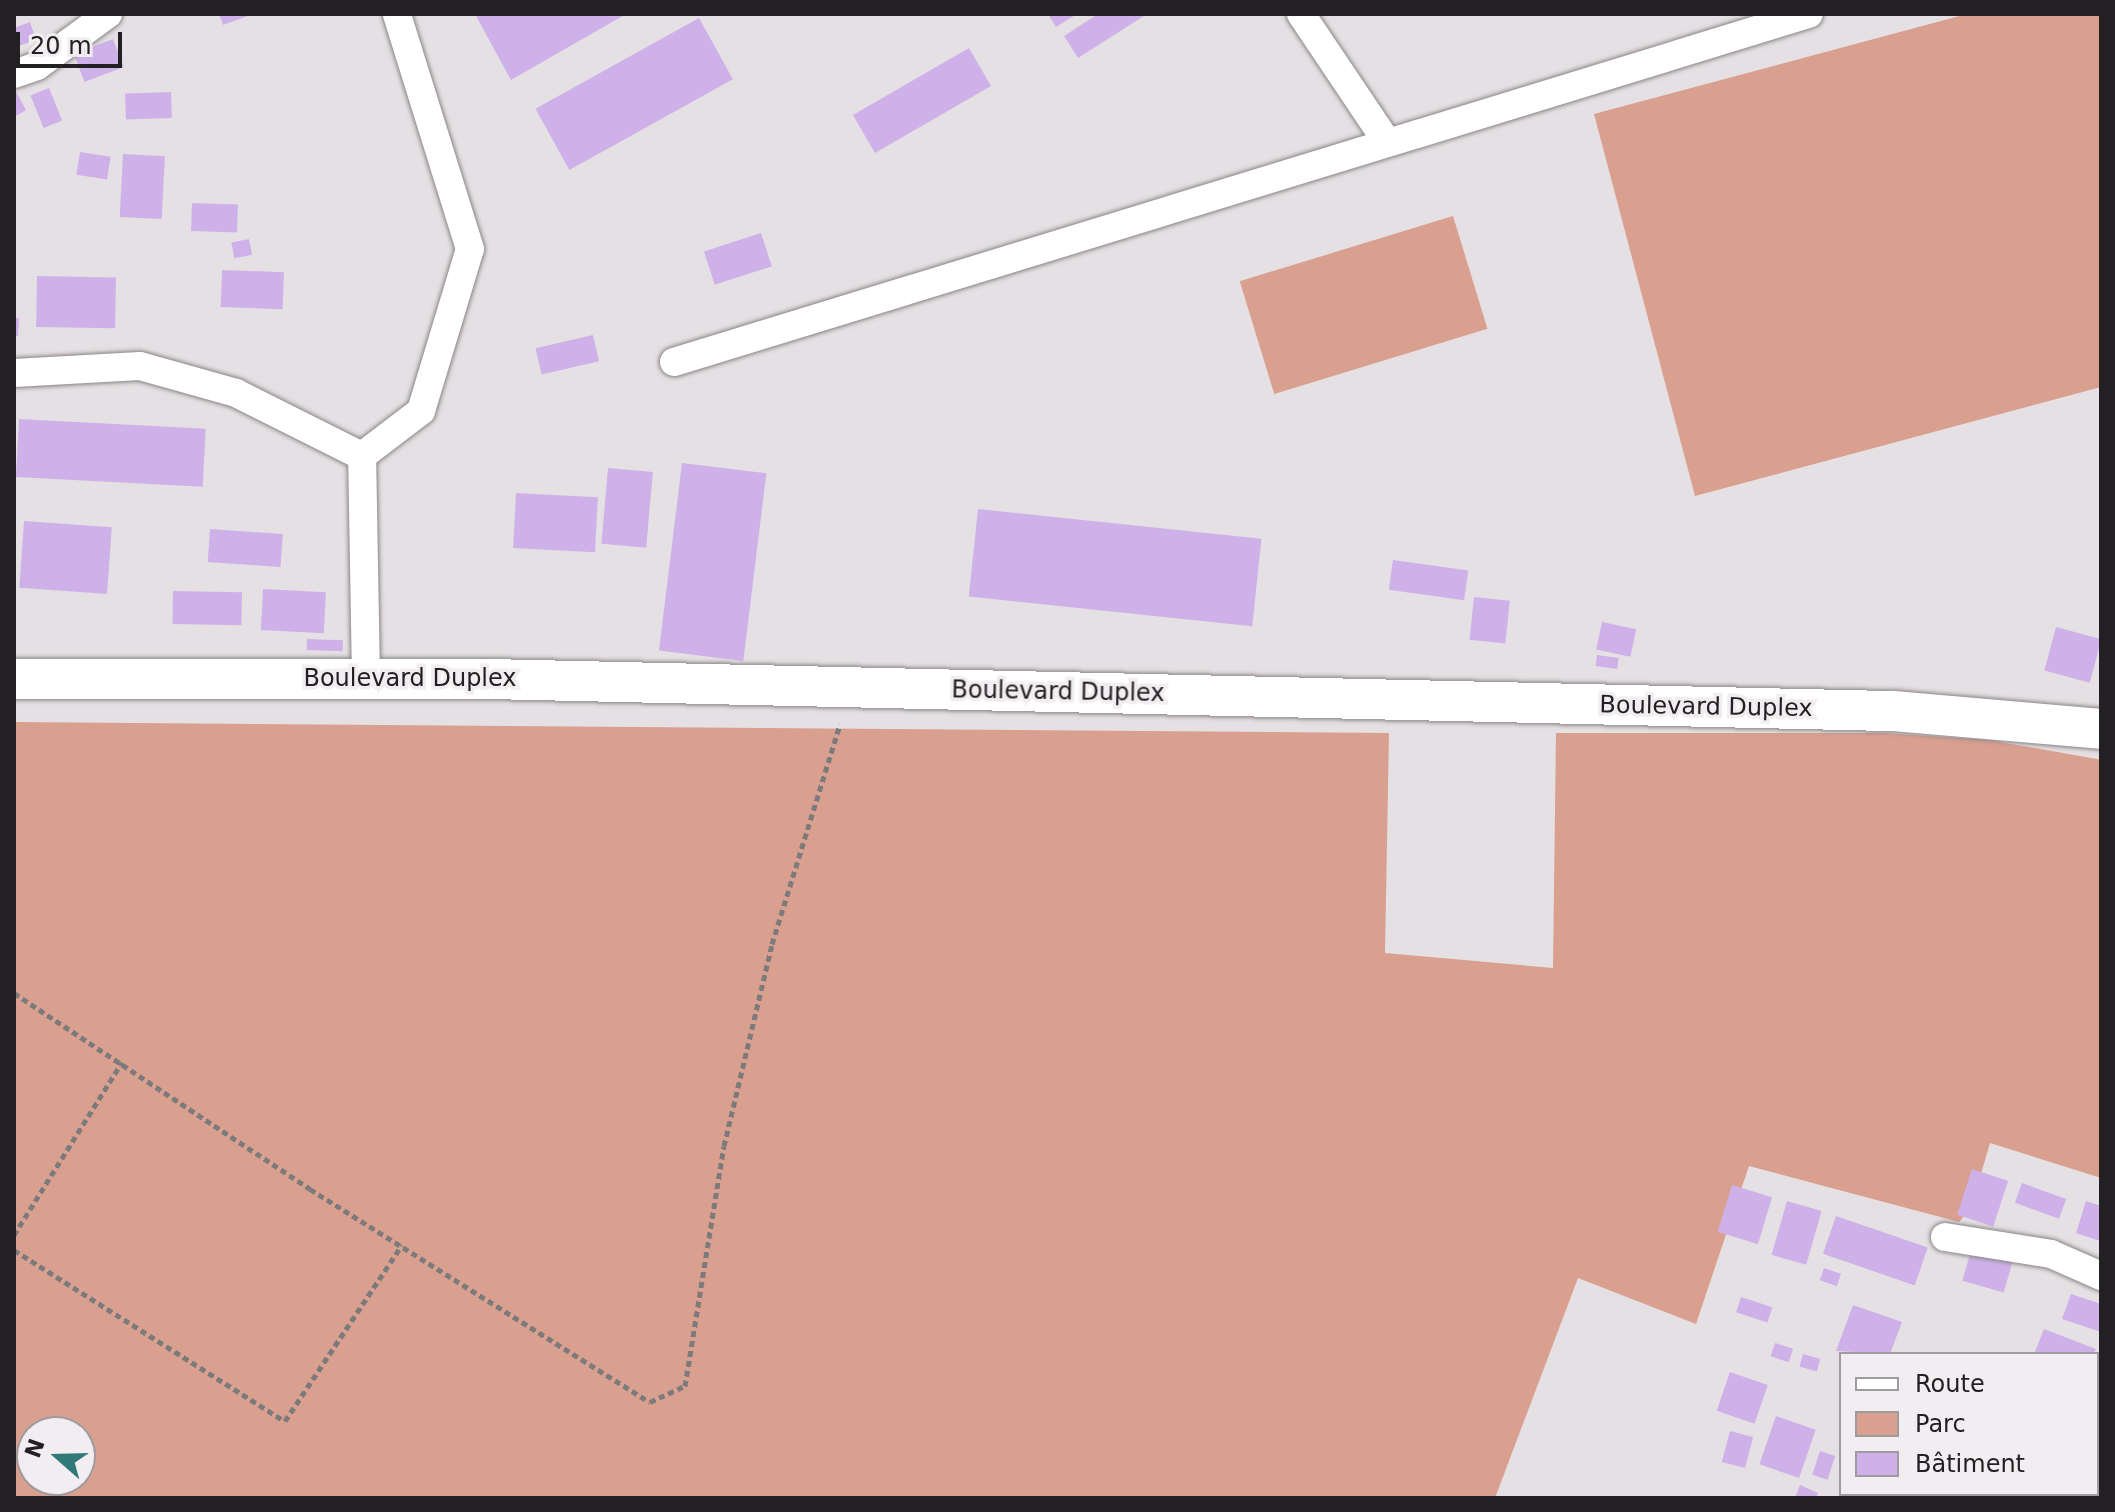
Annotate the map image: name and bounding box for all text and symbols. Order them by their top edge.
scale bar [20,16,126,66]
text: 20 m [30,32,92,60]
street label: Boulevard Duplex [303,665,517,693]
street label: Boulevard Duplex [951,676,1165,708]
street label: Boulevard Duplex [1599,691,1813,723]
legend [1839,1352,2099,1496]
text: Route [1915,1370,1985,1398]
text: Parc [1915,1410,1966,1438]
north arrow [16,1416,96,1496]
text: N [20,1435,50,1461]
text: Bâtiment [1915,1450,2025,1478]

